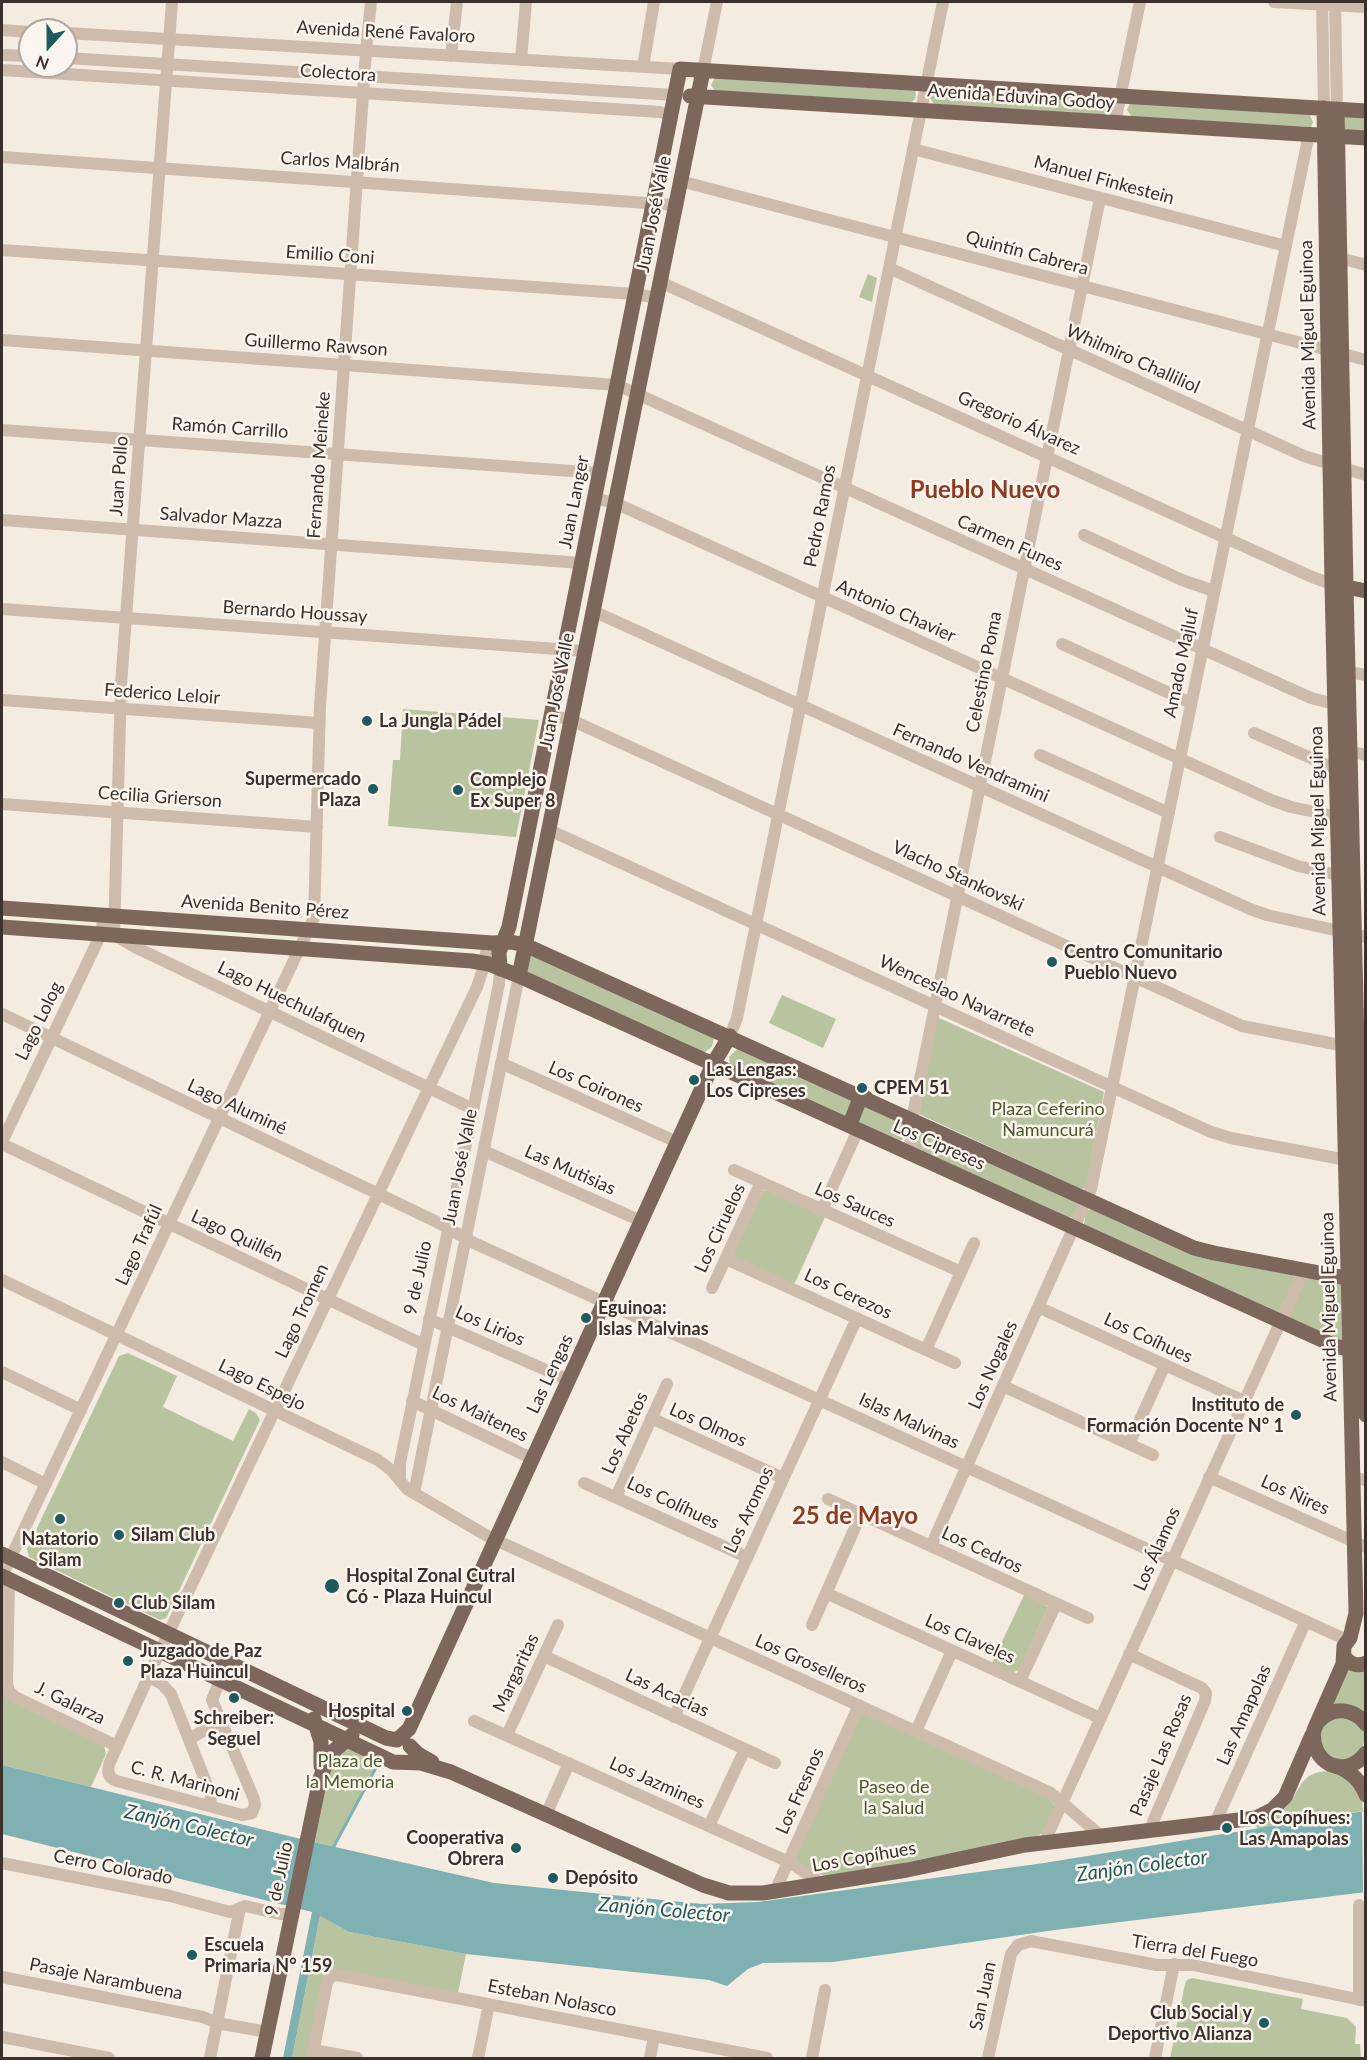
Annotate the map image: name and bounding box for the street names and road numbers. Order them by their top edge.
street label: Avenida René Favaloro [296,17,476,47]
street label: Colectora [299,60,377,86]
street label: Avenida Eduvina Godoy [927,80,1115,114]
street label: Carlos Malbrán [280,147,400,177]
street label: Manuel Finkestein [1031,151,1177,209]
street label: Juan José Valle [632,154,676,274]
street label: Quintín Cabrera [963,226,1091,280]
street label: Avenida Miguel Eguinoa [1296,240,1320,430]
street label: Emilio Coni [285,241,375,269]
street label: Whilmiro Challiliol [1063,320,1203,398]
street label: Guillermo Rawson [244,329,388,361]
street label: Gregorio Álvarez [954,386,1084,460]
street label: Fernando Meineke [303,391,335,539]
street label: Ramón Carrillo [171,413,289,443]
street label: Juan Pollo [105,435,133,517]
street label: Juan Langer [554,454,594,550]
street label: Pedro Ramos [799,463,841,569]
street label: Salvador Mazza [159,503,283,533]
street label: Carmen Funes [954,510,1066,576]
street label: Antonio Chavier [833,575,959,647]
street label: Bernardo Houssay [222,596,368,628]
street label: Amado Majluf [1159,606,1203,720]
street label: Celestino Poma [962,610,1006,734]
street label: Juan José Valle [535,631,579,751]
street label: Federico Leloir [103,679,221,709]
street label: Fernando Vendramini [890,719,1052,807]
street label: Avenida Miguel Eguinoa [1306,726,1330,916]
street label: Cecilia Grierson [97,782,223,812]
street label: Vlacho Stankovski [889,836,1027,916]
street label: Avenida Benito Pérez [180,890,350,924]
street label: Wenceslao Navarrete [876,950,1038,1042]
street label: Lago Huechulafquen [214,957,370,1047]
street label: Lago Lolog [11,978,67,1064]
street label: Los Coirones [545,1057,647,1117]
street label: Lago Aluminé [184,1075,290,1139]
street label: Juan José Valle [438,1107,482,1227]
street label: Los Cipreses [890,1115,988,1175]
street label: Las Mutisias [521,1140,619,1200]
street label: Los Sauces [812,1178,898,1232]
street label: Los Ciruelos [690,1180,750,1276]
street label: Lago Trafúl [111,1201,167,1289]
street label: Lago Quillén [188,1205,286,1267]
street label: Avenida Miguel Eguinoa [1317,1212,1341,1402]
street label: 9 de Julio [400,1239,436,1317]
street label: Lago Tromen [271,1260,333,1362]
street label: Los Cerezos [801,1264,895,1324]
street label: Los Lirios [452,1301,528,1351]
street label: Los Coíhues [1100,1308,1196,1368]
street label: Los Nogales [964,1317,1022,1413]
street label: Las Lengas [522,1331,578,1417]
street label: Lago Espejo [215,1355,309,1415]
street label: Los Maitenes [428,1381,532,1447]
street label: Islas Malvinas [855,1388,963,1454]
street label: Los Abetos [597,1389,653,1477]
street label: Los Olmos [666,1398,750,1452]
street label: Los Aromos [720,1464,778,1556]
street label: Los Ñires [1257,1470,1333,1520]
street label: Los Colíhues [623,1472,723,1534]
street label: Los Álamos [1129,1504,1185,1594]
street label: Los Cedros [938,1522,1026,1578]
street label: Los Claveles [922,1610,1018,1668]
street label: Margaritas [488,1630,544,1716]
street label: Los Groselleros [752,1630,870,1698]
street label: Las Amapolas [1212,1661,1276,1769]
street label: Las Acacias [622,1664,712,1722]
street label: J. Galarza [31,1677,109,1729]
street label: Pasaje Las Rosas [1126,1691,1196,1819]
street label: Los Fresnos [771,1745,829,1837]
street label: Los Jazmines [606,1752,708,1814]
street label: C. R. Marinoni [128,1756,242,1806]
street label: Los Copíhues [810,1837,918,1877]
street label: 9 de Julio [261,1840,297,1918]
street label: Cerro Colorado [52,1845,174,1889]
street label: Tierra del Fuego [1130,1930,1260,1972]
street label: Pasaje Narambuena [27,1954,185,2004]
street label: San Juan [965,1960,1001,2032]
street label: Esteban Nolasco [486,1975,618,2021]

